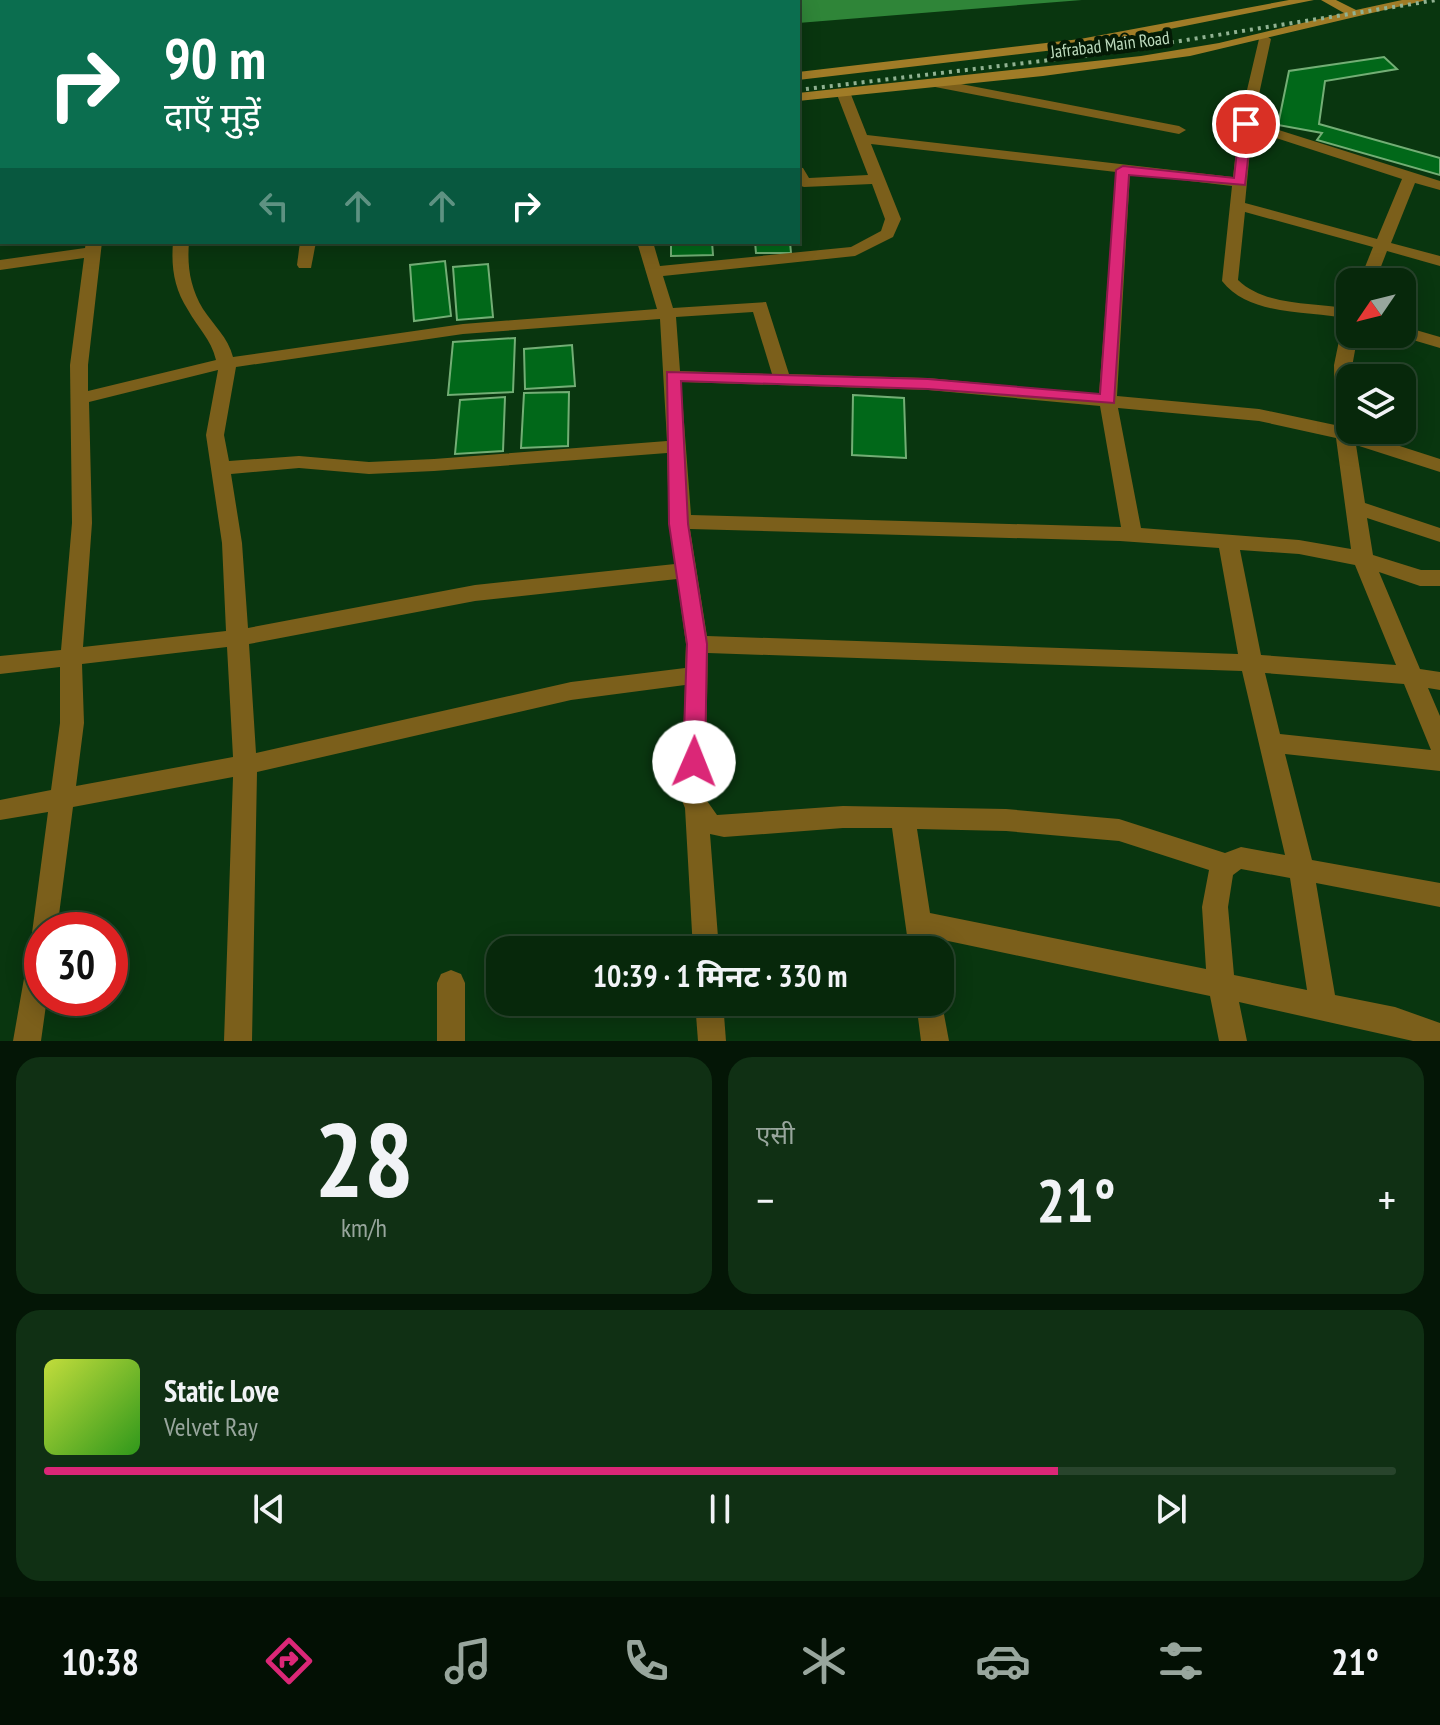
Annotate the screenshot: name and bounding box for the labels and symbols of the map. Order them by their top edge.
street label: Jafrabad Main Road [1048,26,1171,63]
pin [1212,90,1280,158]
north arrow [1336,268,1416,348]
position arrow [652,720,736,804]
speed limit sign: 30 [24,912,128,1016]

